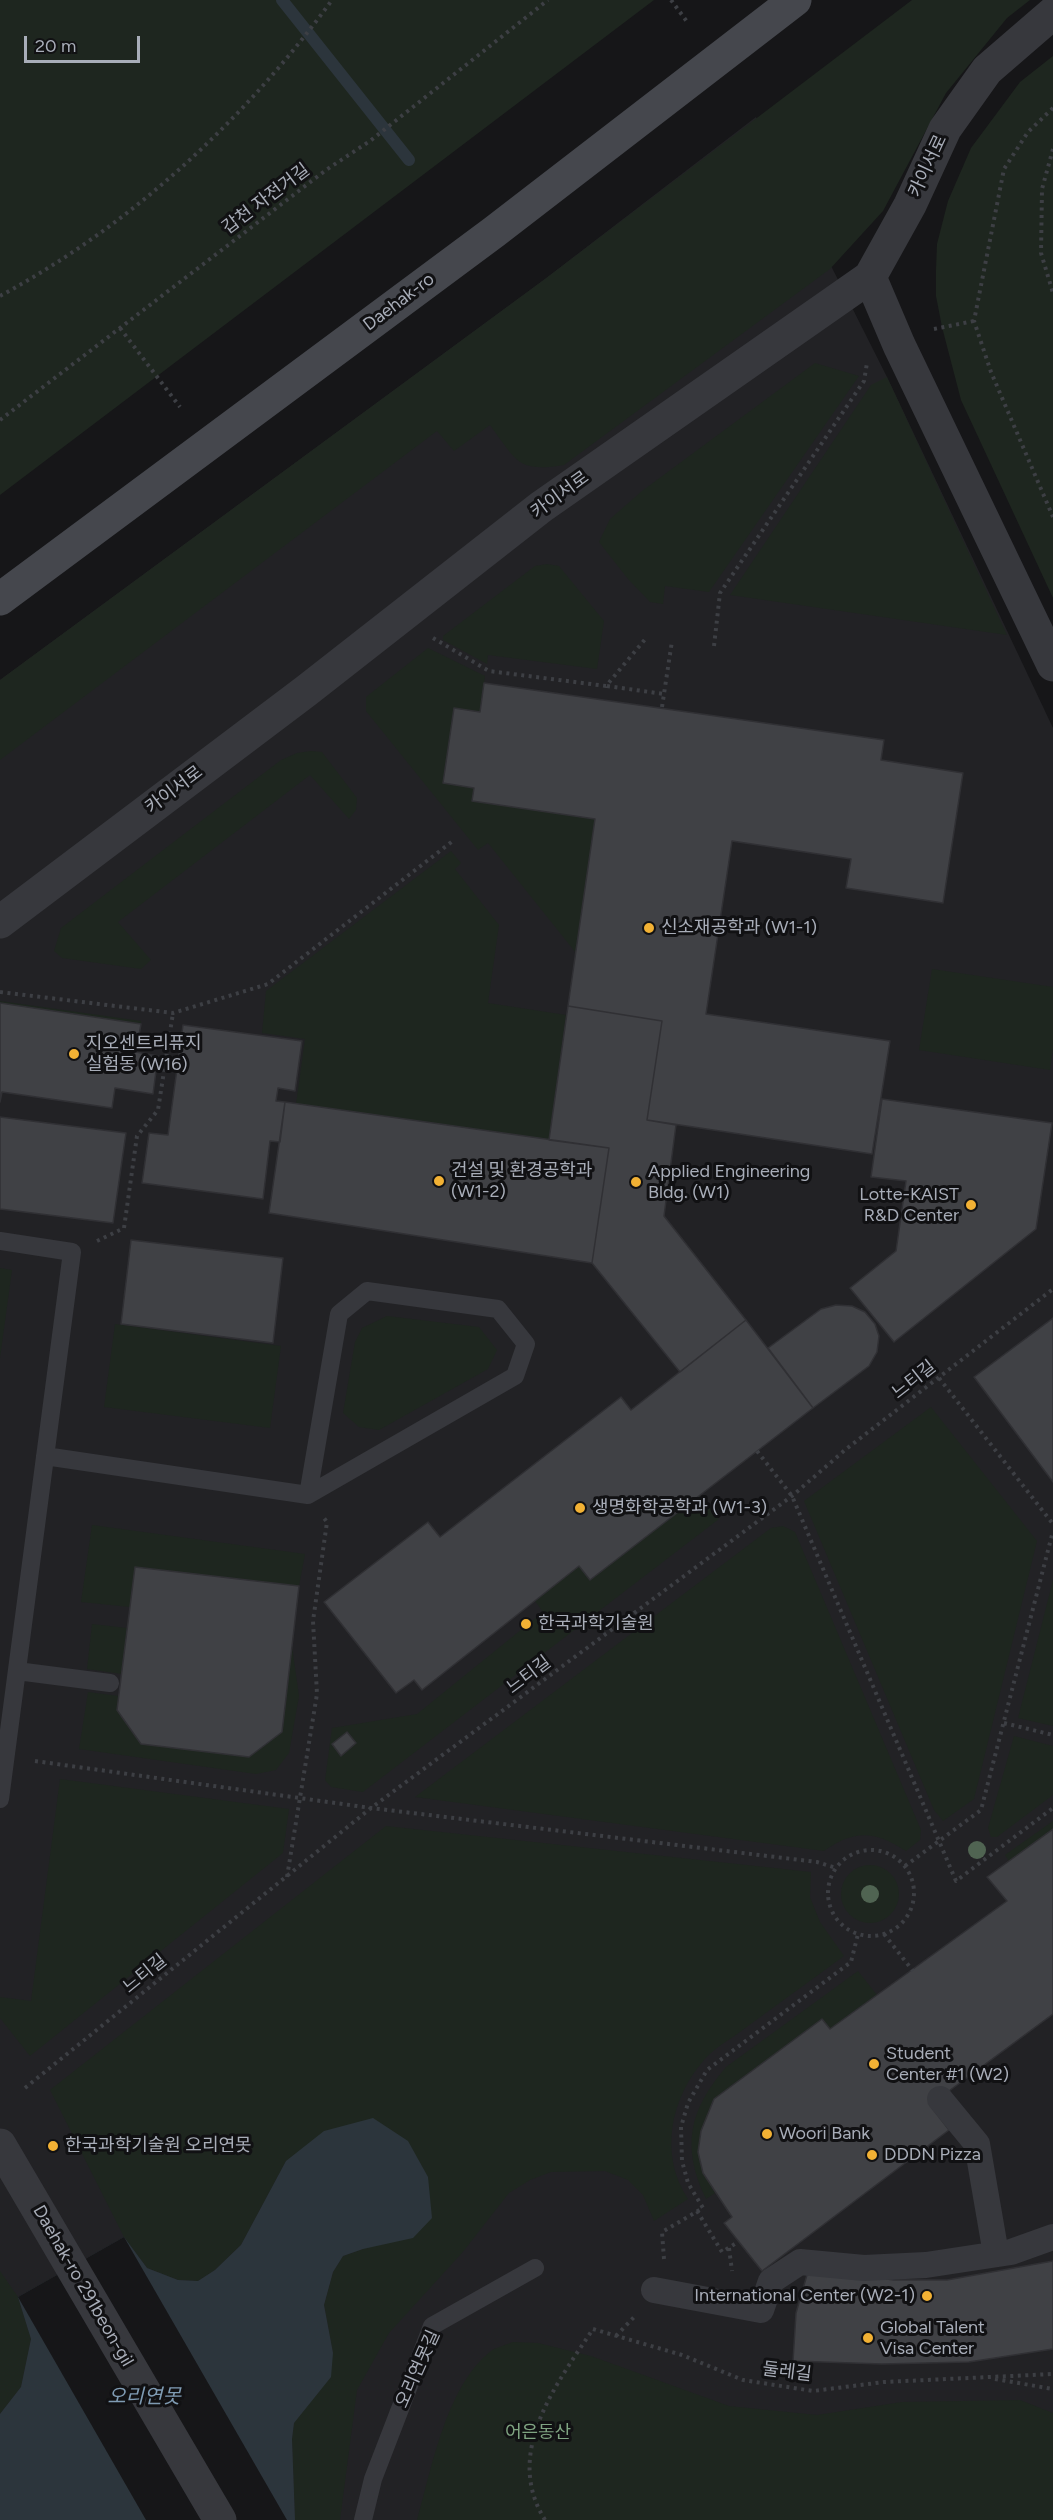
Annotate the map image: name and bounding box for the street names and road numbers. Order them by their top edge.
street label: 카이서로 [904,131,952,201]
street label: 갑천 자전거길 [218,159,314,239]
street label: Daehak-ro [359,268,439,336]
street label: 카이서로 [527,467,593,523]
street label: 카이서로 [141,761,207,819]
street label: 느티길 [888,1356,940,1404]
street label: 느티길 [503,1651,555,1699]
street label: 느티길 [119,1950,171,1998]
street label: Daehak-ro 291beon-gil [28,2202,138,2370]
street label: 오리연못길 [391,2327,445,2411]
street label: 둘레길 [761,2358,813,2386]

